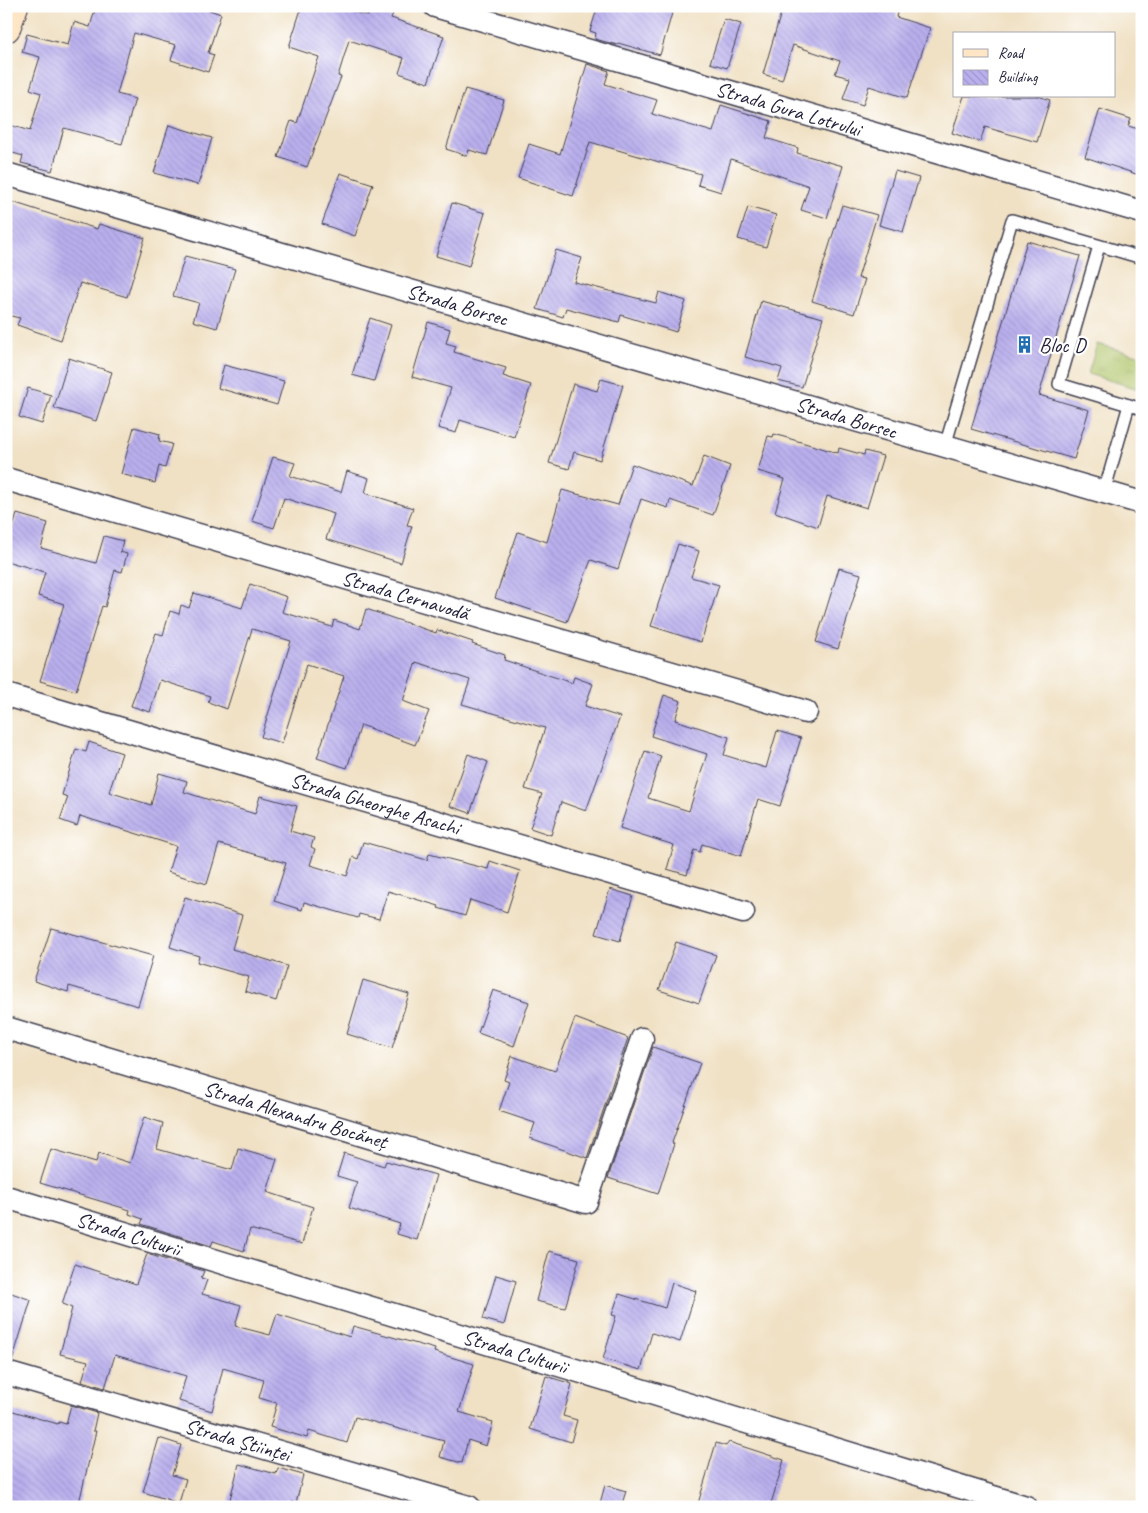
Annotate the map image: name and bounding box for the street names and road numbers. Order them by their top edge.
street label: Strada Gura Lotrului [713,76,867,143]
street label: Strada Borsec [404,278,512,332]
street label: Strada Borsec [793,390,901,445]
street label: Strada Cernavodă [339,565,474,627]
street label: Strada Gheorghe Asachi [288,767,466,842]
street label: Strada Alexandru Bocăneț [200,1075,392,1155]
street label: Strada Culturii [73,1206,187,1263]
street label: Strada Culturii [460,1324,573,1381]
street label: Strada Științei [182,1412,296,1468]

